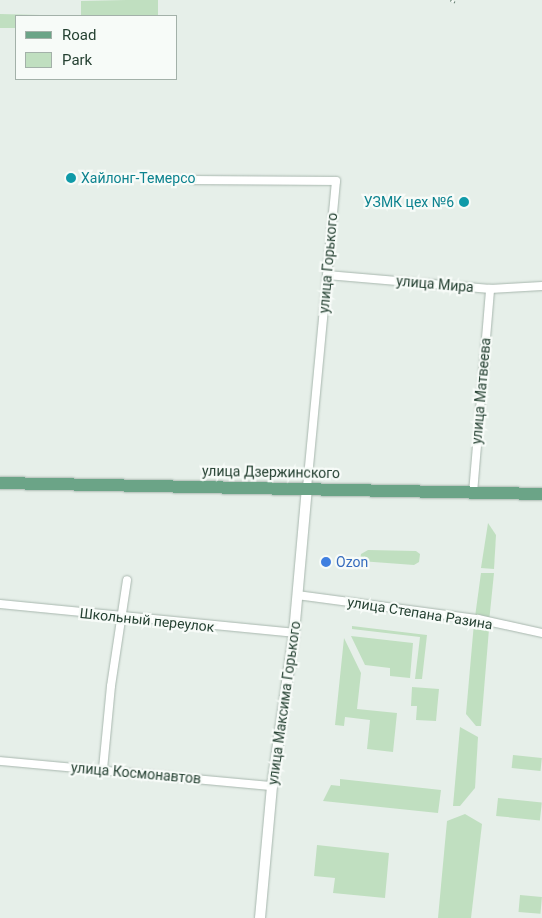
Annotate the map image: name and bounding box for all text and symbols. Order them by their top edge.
legend [15,15,178,80]
text: Road [62,26,96,44]
text: Park [62,51,92,69]
place label: Хайлонг-Темерсо [81,170,195,186]
marker: Хайлонг-Темерсо [65,172,77,184]
place label: УЗМК цех №6 [364,194,454,210]
marker: УЗМК цех №6 [458,196,470,208]
street label: улица Горького [315,212,341,314]
street label: улица Мира [396,272,474,296]
street label: улица Матвеева [468,337,494,445]
street label: улица Дзержинского [202,462,340,482]
place label: Ozon [336,554,368,570]
marker: Ozon [320,556,332,568]
street label: улица Степана Разина [346,593,494,633]
street label: Школьный переулок [79,605,215,635]
street label: улица Максима Горького [264,620,304,786]
street label: улица Космонавтов [70,759,202,787]

